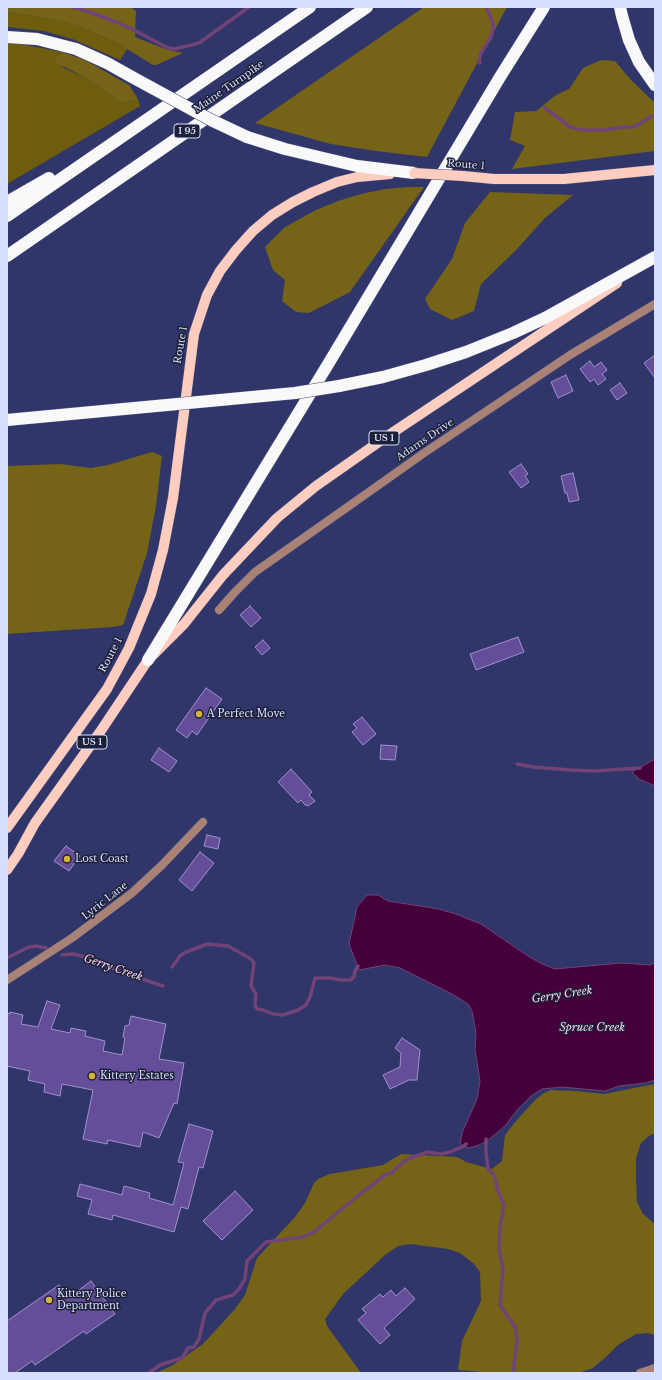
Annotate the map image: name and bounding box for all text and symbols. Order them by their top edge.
street label: Maine Turnpike [192,58,266,116]
road number: I 95 [174,124,200,138]
street label: Route 1 [447,157,485,173]
street label: Route 1 [172,325,190,365]
street label: Adams Drive [394,416,456,464]
road number: US 1 [369,431,399,445]
street label: Route 1 [97,635,125,675]
place label: A Perfect Move [207,708,285,720]
marker: A Perfect Move [194,709,204,719]
road number: US 1 [77,735,107,749]
place label: Lost Coast [75,853,128,865]
marker: Lost Coast [62,854,72,864]
street label: Lyric Lane [80,879,130,923]
water label: Gerry Creek [82,952,144,984]
water label: Gerry Creek [531,984,593,1006]
water label: Spruce Creek [559,1021,625,1035]
place label: Kittery Estates [100,1070,174,1082]
marker: Kittery Estates [87,1071,97,1081]
place label: Kittery Police Department [57,1288,126,1312]
marker: Kittery Police Department [44,1295,54,1305]

